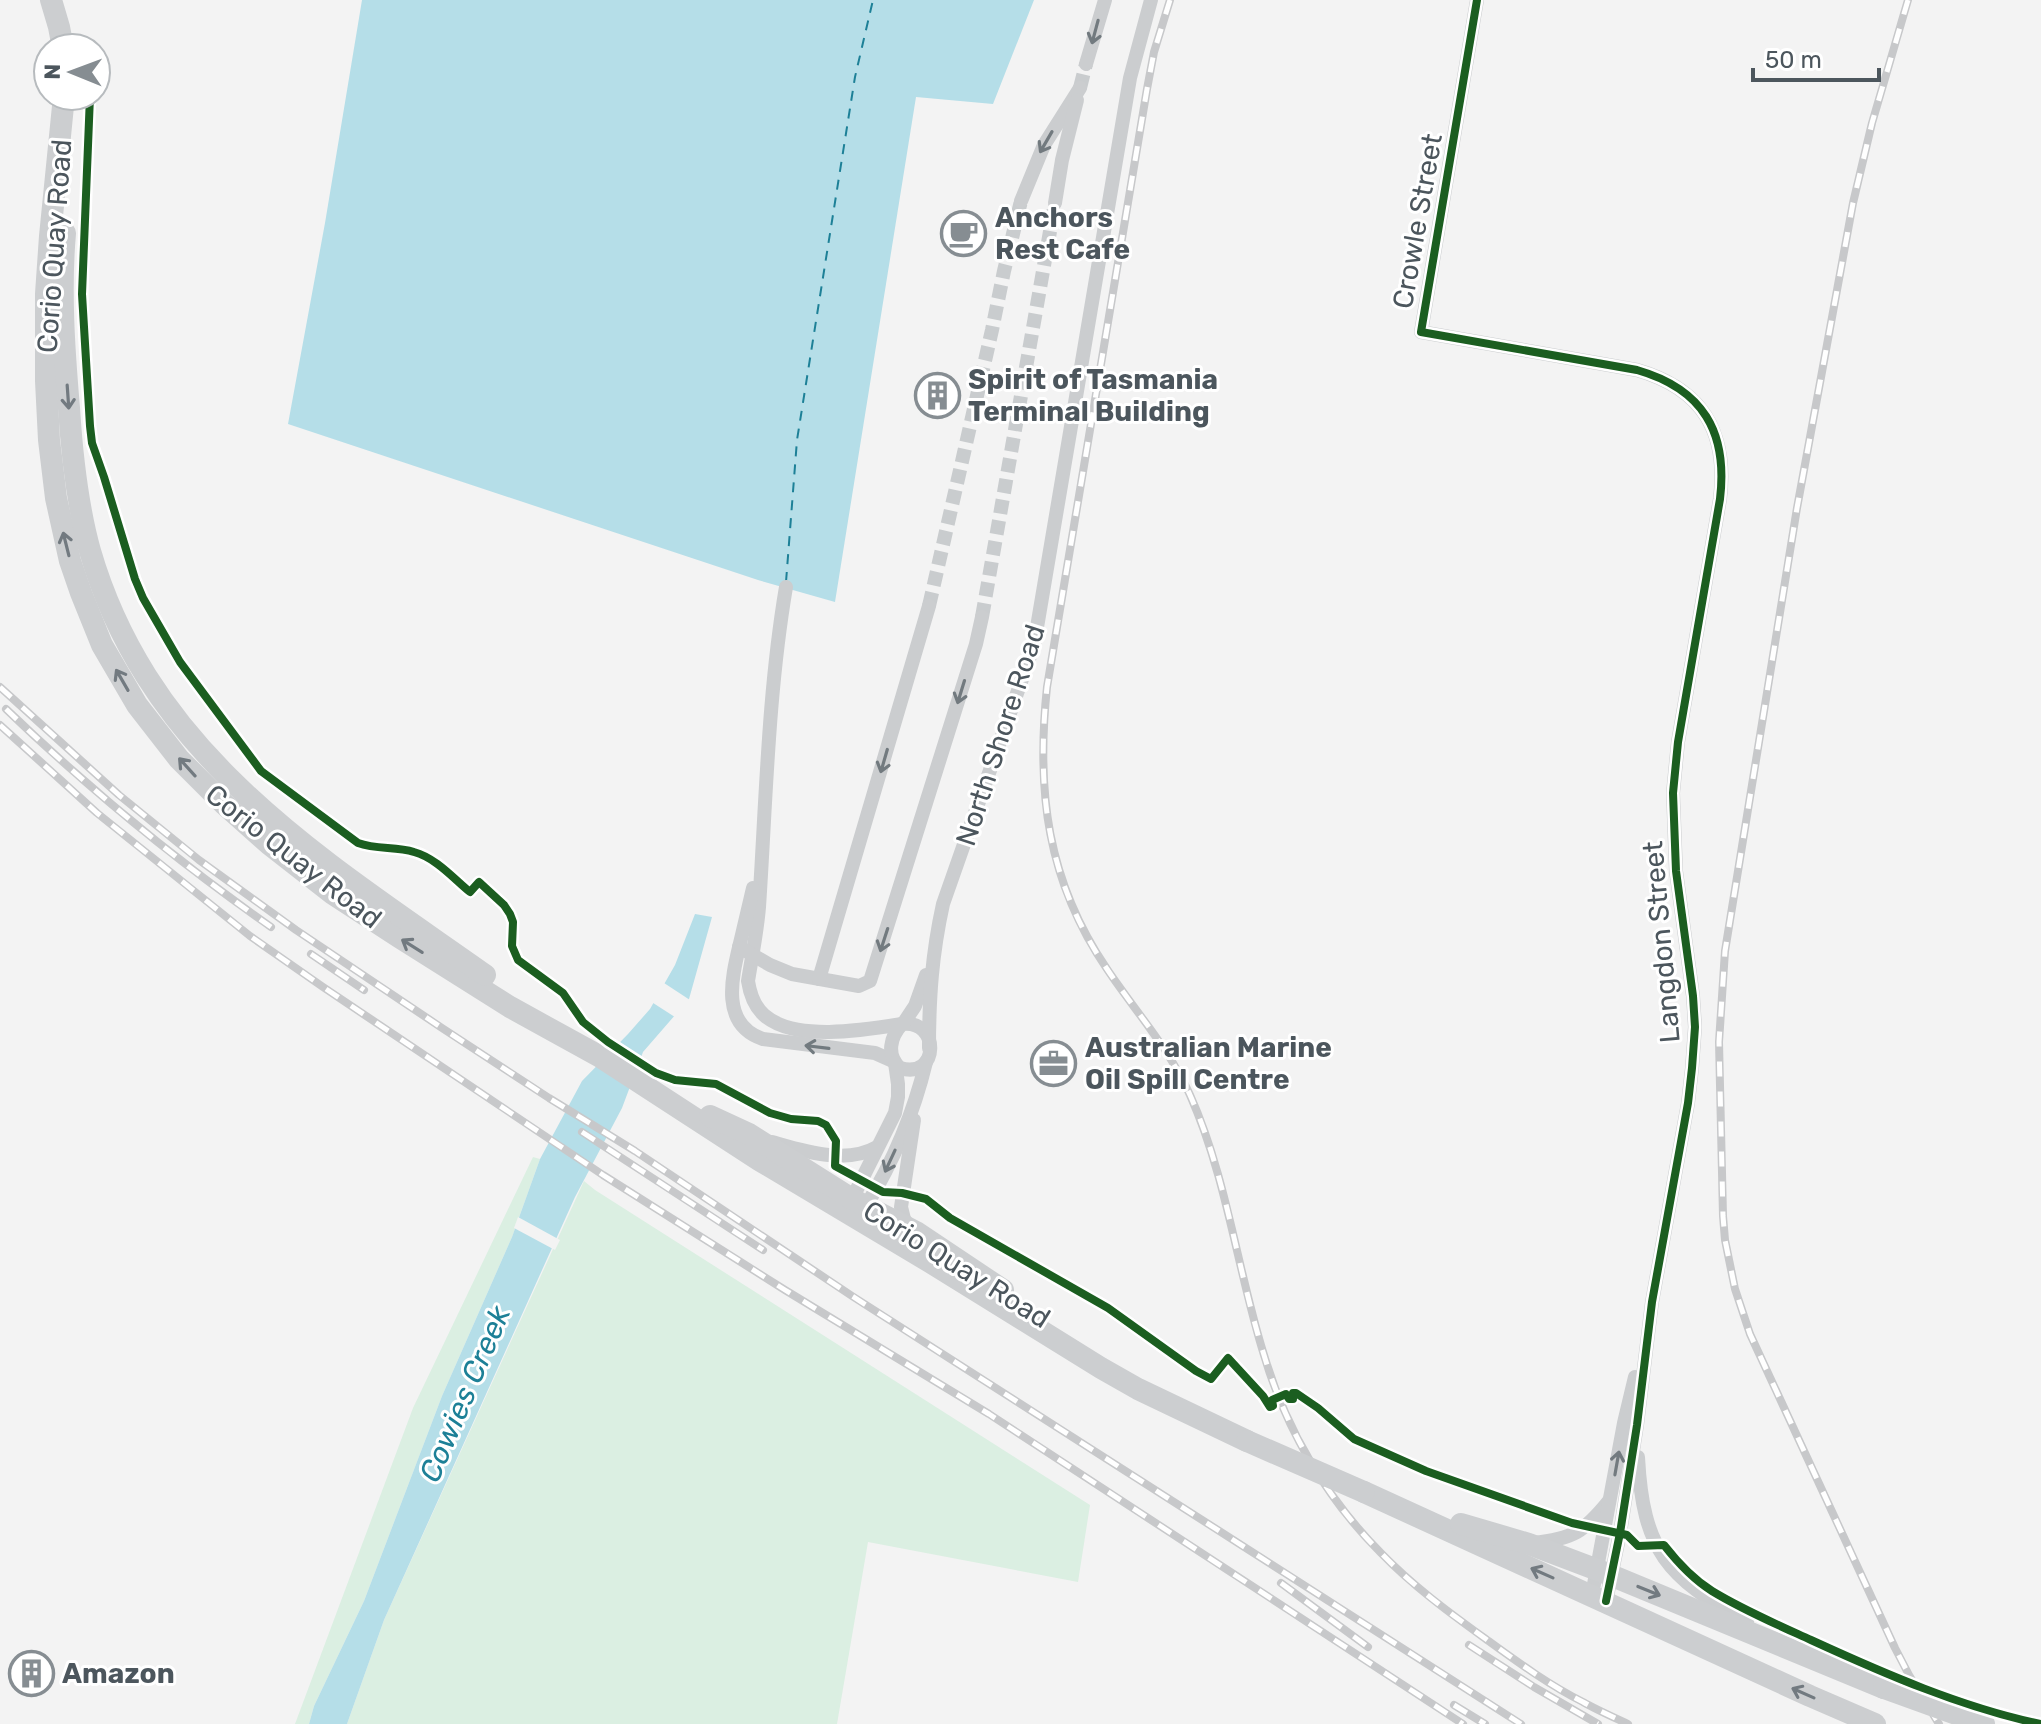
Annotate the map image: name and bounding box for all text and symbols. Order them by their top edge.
one-way arrow [1087,18,1102,44]
north arrow [32,32,112,112]
scale bar [1753,32,1879,82]
text: 50 m [1765,46,1822,74]
text: N [39,64,66,80]
one-way arrow [1038,130,1054,153]
street label: Crowle Street [1386,131,1449,311]
street label: Corio Quay Road [31,138,78,354]
place label: Anchors Rest Cafe [995,201,1130,266]
cafe icon: Anchors Rest Cafe [940,209,988,257]
place label: Spirit of Tasmania Terminal Building [968,363,1218,428]
building icon: Spirit of Tasmania Terminal Building [913,371,961,419]
one-way arrow [61,383,76,410]
one-way arrow [57,531,72,557]
street label: North Shore Road [949,620,1052,850]
one-way arrow [114,669,130,692]
one-way arrow [953,678,968,704]
one-way arrow [876,748,891,774]
one-way arrow [178,758,196,778]
street label: Corio Quay Road [199,778,388,935]
street label: Langdon Street [1636,840,1687,1044]
one-way arrow [876,927,890,952]
one-way arrow [401,937,424,953]
place label: Australian Marine Oil Spill Centre [1085,1031,1332,1096]
one-way arrow [804,1039,831,1054]
office icon: Australian Marine Oil Spill Centre [1030,1039,1078,1087]
one-way arrow [882,1149,897,1173]
street label: Corio Quay Road [857,1194,1056,1335]
water label: Cowies Creek [412,1300,518,1487]
one-way arrow [1610,1451,1625,1477]
one-way arrow [1530,1564,1554,1579]
one-way arrow [1636,1585,1661,1600]
building icon: Amazon [7,1649,55,1697]
place label: Amazon [62,1657,175,1690]
one-way arrow [1791,1685,1815,1700]

